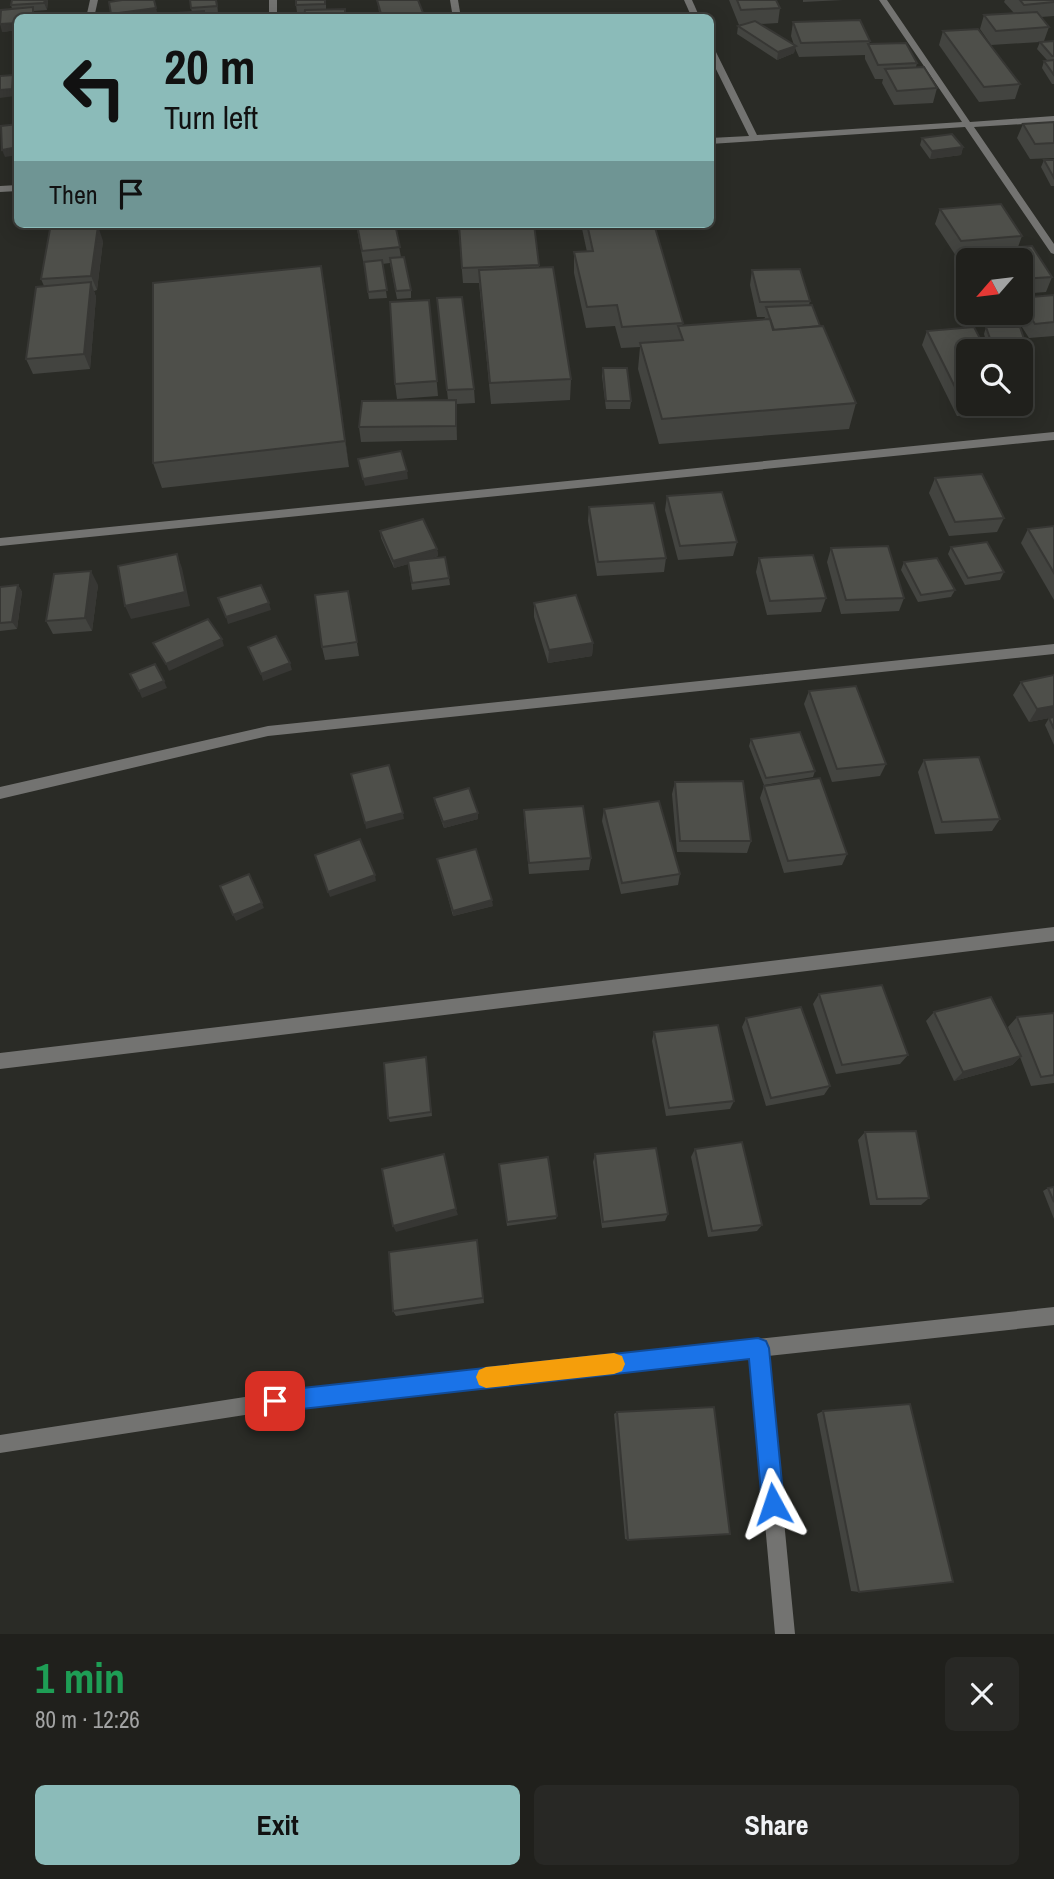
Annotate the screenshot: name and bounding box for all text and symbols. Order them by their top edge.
text: 20 m [164,33,256,99]
icon: left [49,42,140,133]
text: Turn left [164,96,258,139]
icon: arrive [112,175,150,213]
text: Then [49,177,98,212]
north arrow [956,248,1032,326]
map controls [956,248,1033,416]
button: search [956,339,1033,416]
pin [245,1371,305,1431]
icon: arrive [256,1382,294,1420]
position arrow [736,1467,810,1541]
text: 1 min [35,1650,125,1706]
button: close [945,1657,1019,1731]
text: 80 m · 12:26 [35,1704,140,1735]
button: Exit [35,1785,520,1865]
button: Share [534,1785,1019,1865]

